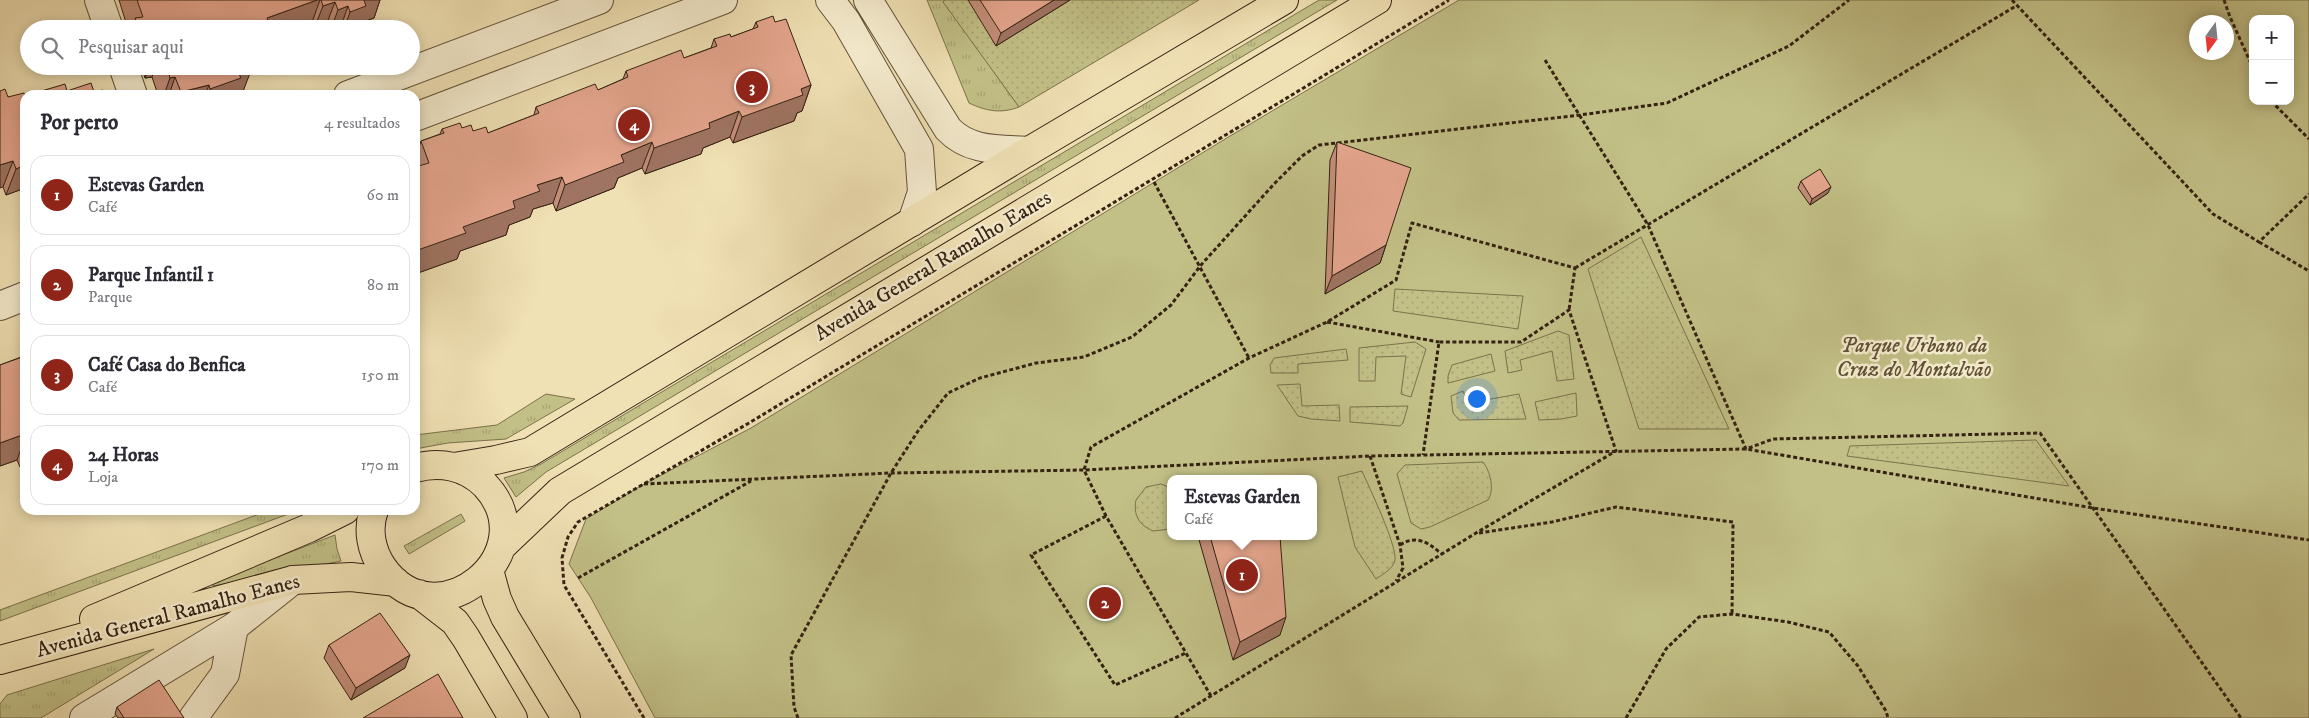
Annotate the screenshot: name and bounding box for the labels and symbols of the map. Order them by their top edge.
north arrow [2189,15,2234,60]
pin: 3 [736,68,768,106]
pin: 4 [618,106,650,144]
street label: Avenida General Ramalho Eanes [810,185,1056,347]
park label: Parque Urbano da Cruz do Montalvão [1836,333,1992,383]
your location [1464,386,1490,412]
pin: 1 [1226,556,1258,594]
street label: Avenida General Ramalho Eanes [33,568,303,664]
pin: 2 [1089,584,1121,622]

